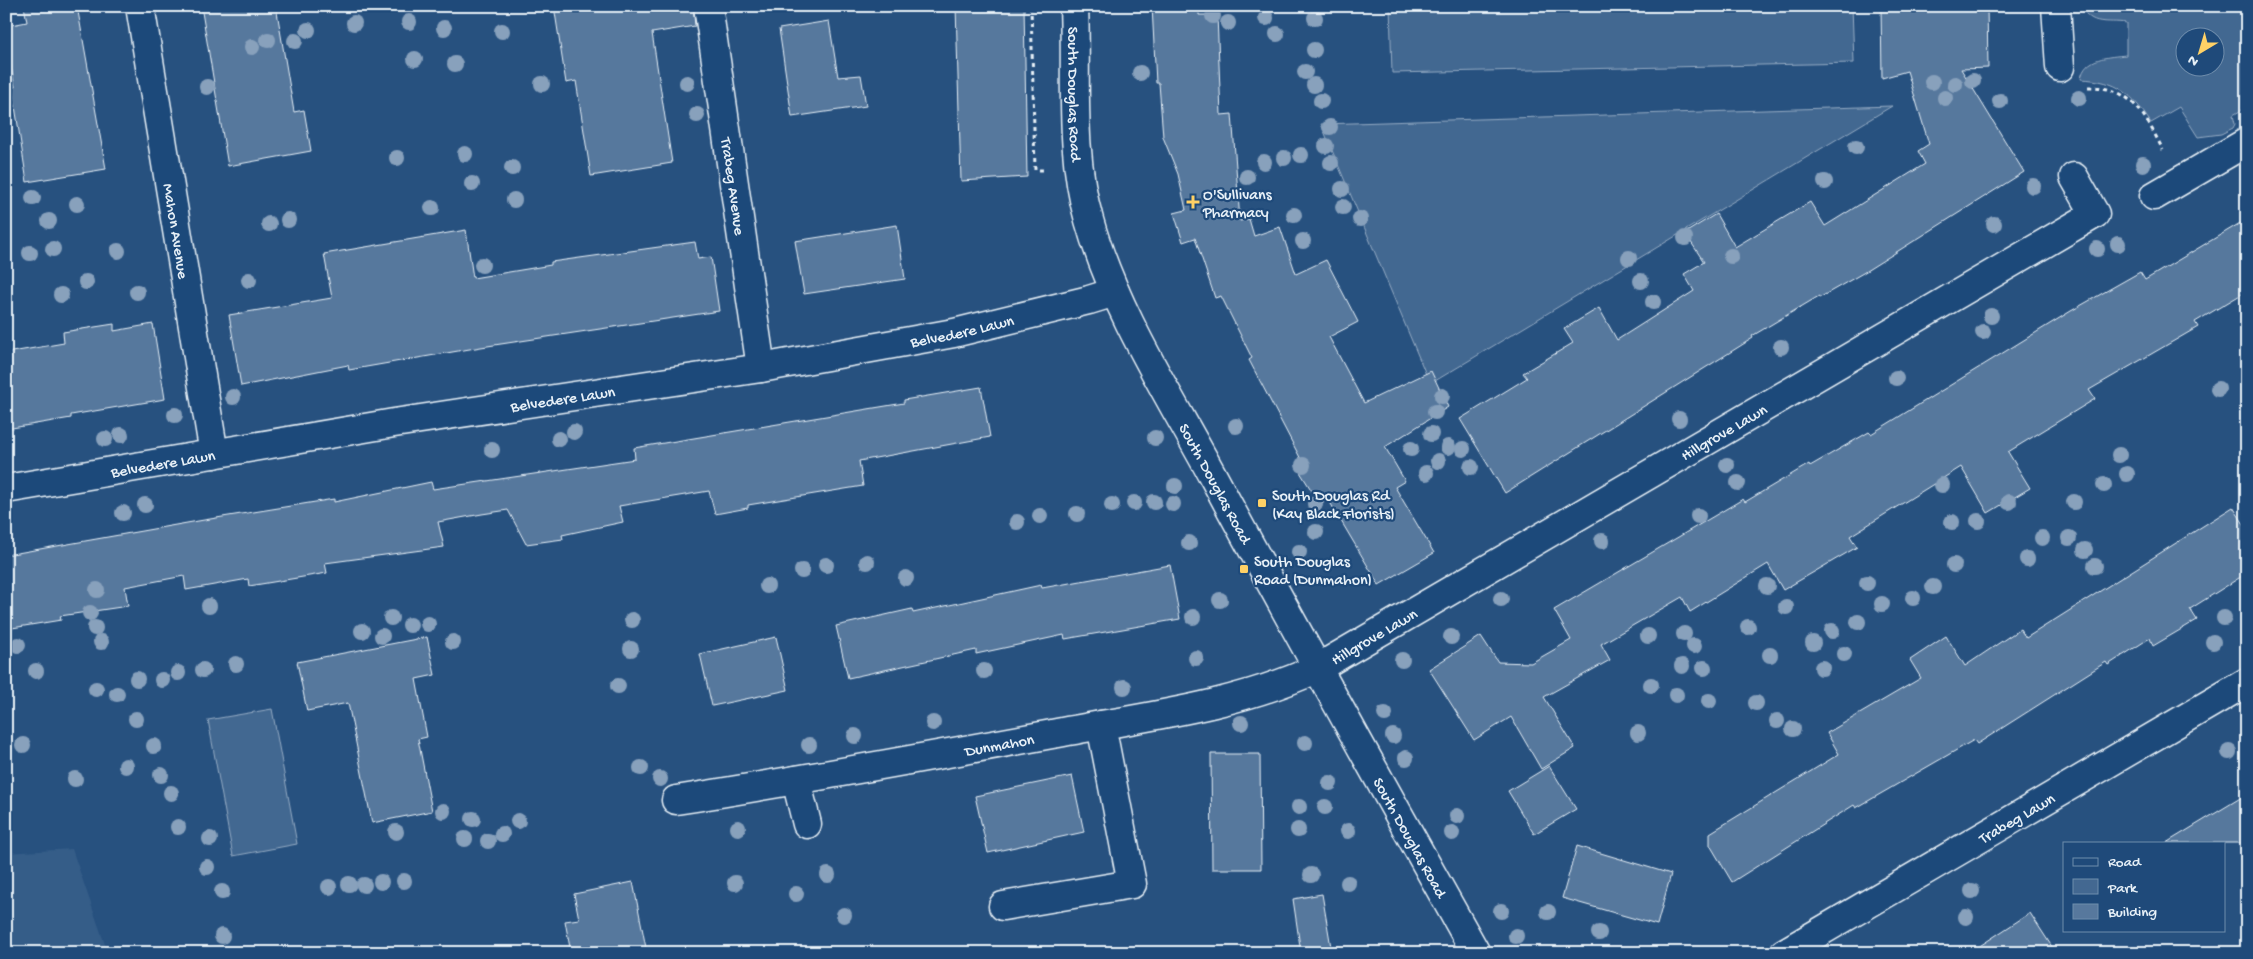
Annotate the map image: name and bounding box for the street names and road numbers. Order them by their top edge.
street label: South Douglas Road [1062,27,1084,164]
street label: Trabeg Avenue [714,135,748,237]
street label: Mahon Avenue [156,182,191,281]
street label: Belvedere Lawn [908,313,1017,354]
street label: Belvedere Lawn [509,384,617,419]
street label: Hillgrove Lawn [1678,401,1772,467]
street label: South Douglas Road [1173,421,1255,550]
street label: Belvedere Lawn [109,448,217,484]
street label: Hillgrove Lawn [1329,606,1422,671]
street label: Dunmahon [962,731,1036,763]
street label: South Douglas Road [1367,775,1450,903]
street label: Trabeg Lawn [1976,790,2060,850]

